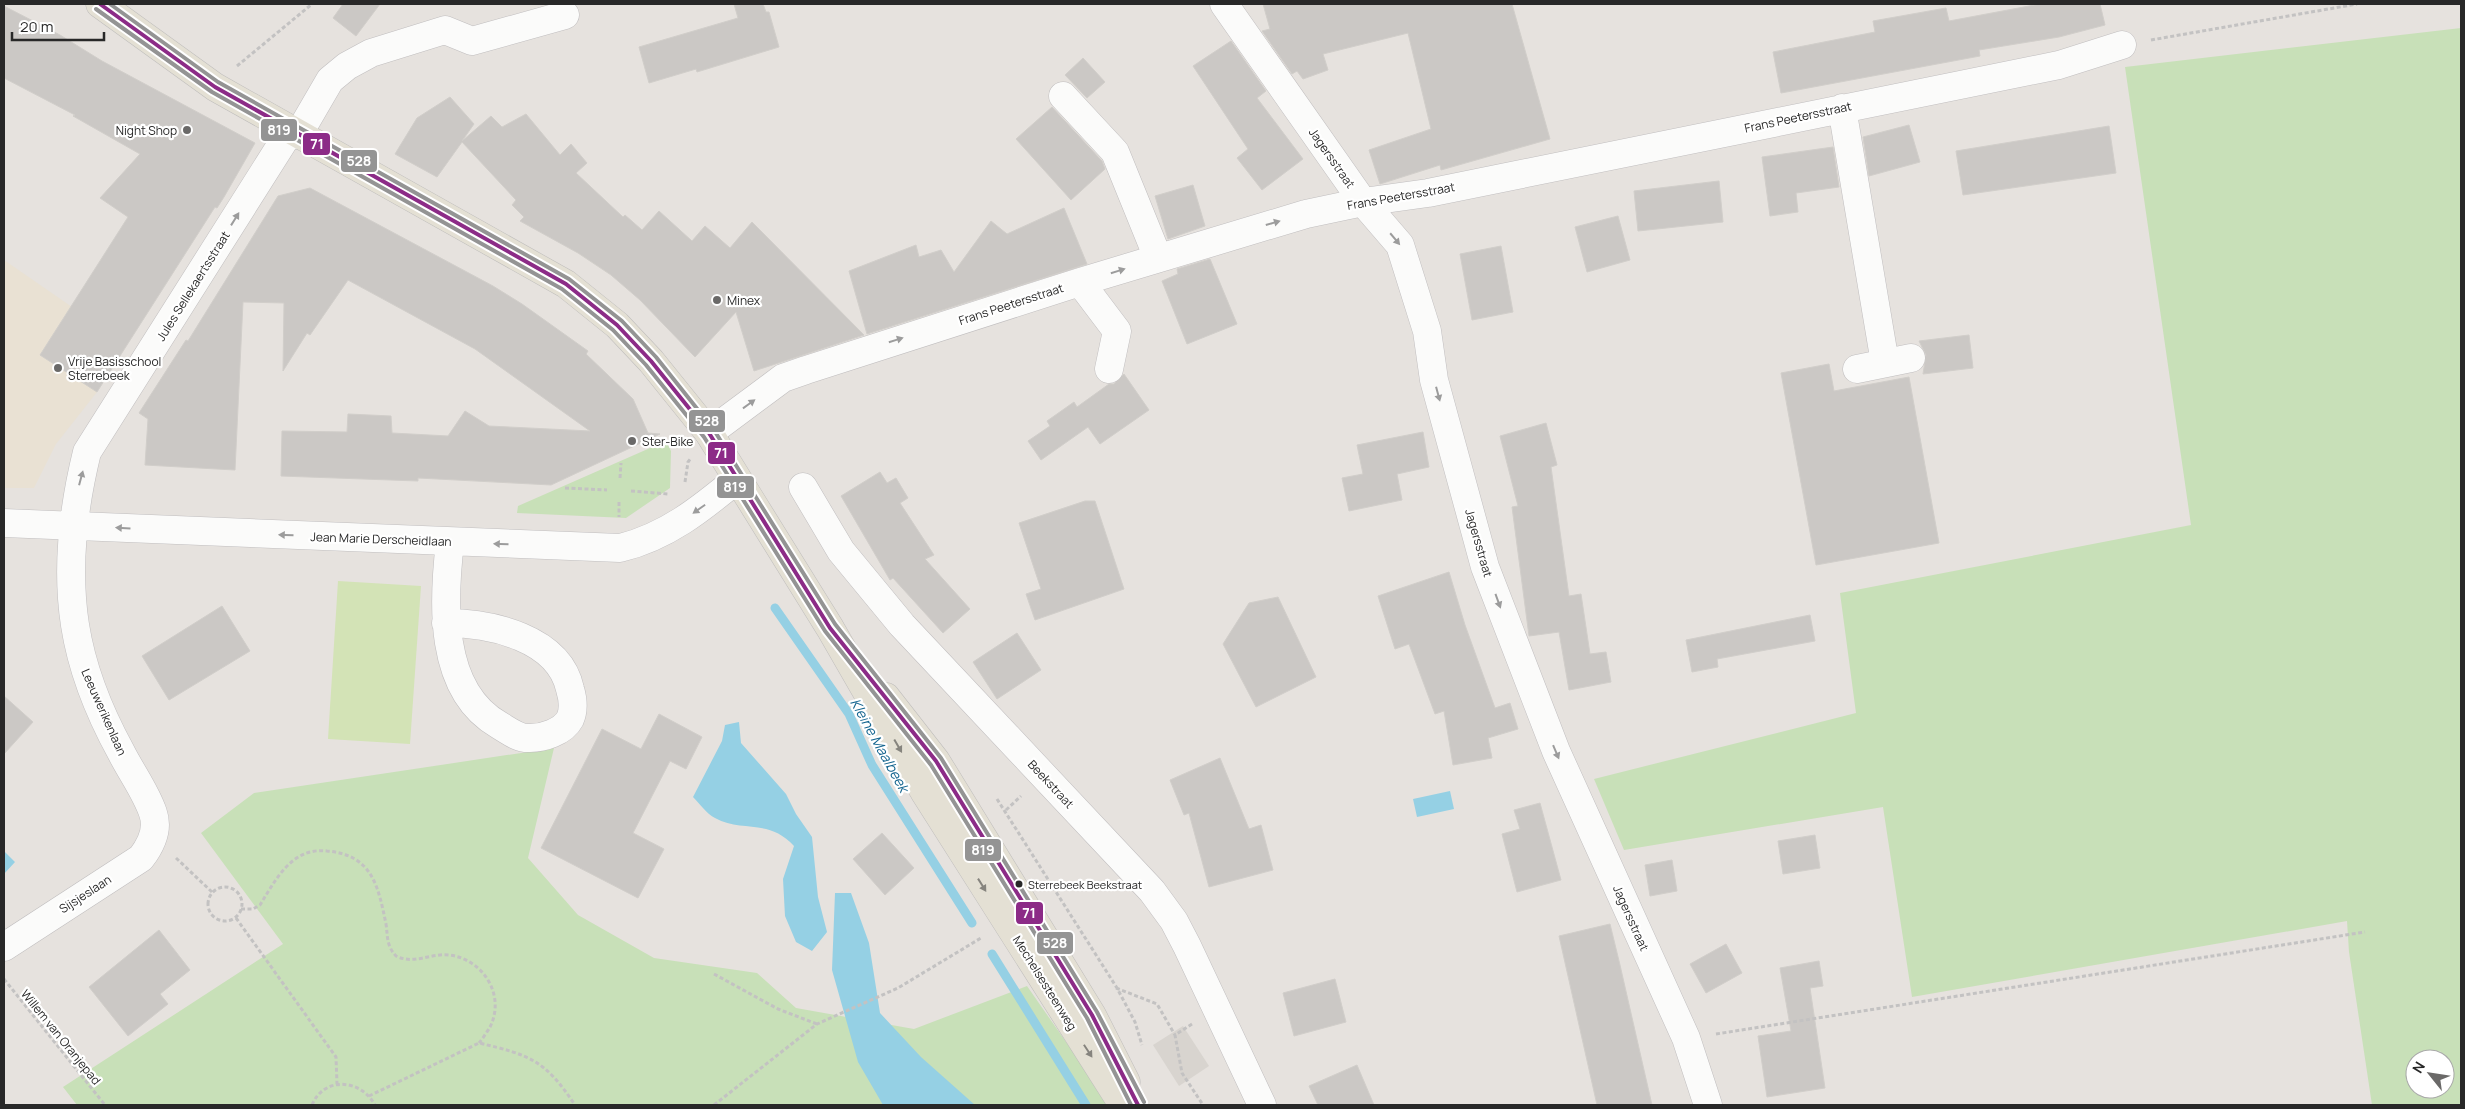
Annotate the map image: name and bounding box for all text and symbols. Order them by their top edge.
scale bar [12,10,105,42]
text: 20 m [20,16,53,37]
street label: Frans Peetersstraat [1743,97,1853,137]
line badge: 819 [260,118,298,142]
text: 819 [267,120,291,139]
place label: Night Shop [116,122,177,139]
marker: Night Shop [181,124,193,136]
street label: Jagersstraat [1305,124,1359,192]
line badge: 71 [302,132,331,156]
text: 71 [310,134,324,153]
line badge: 528 [340,149,378,173]
text: 528 [347,151,371,170]
street label: Frans Peetersstraat [1346,178,1456,214]
one-way arrow [230,213,239,226]
one-way arrow [1266,219,1281,227]
street label: Jules Sellekaertsstraat [152,228,234,344]
one-way arrow [1389,232,1400,245]
one-way arrow [1111,266,1126,274]
street label: Frans Peetersstraat [956,279,1066,329]
place label: Minex [727,292,761,309]
marker: Minex [711,294,723,306]
one-way arrow [889,336,904,344]
place label: Vrije Basisschool Sterrebeek [68,353,161,384]
marker: Vrije Basisschool Sterrebeek [52,362,64,374]
one-way arrow [1434,387,1442,402]
one-way arrow [742,399,756,409]
line badge: 528 [688,409,726,433]
text: 528 [695,411,719,430]
place label: Ster-Bike [642,433,693,450]
marker: Ster-Bike [626,435,638,447]
line badge: 71 [707,441,736,465]
text: 71 [714,443,728,462]
one-way arrow [77,471,85,486]
line badge: 819 [716,475,755,499]
text: 819 [723,477,747,496]
one-way arrow [693,505,706,514]
street label: Jagersstraat [1461,507,1497,579]
one-way arrow [115,524,131,532]
street label: Jean Marie Derscheidlaan [310,528,452,550]
one-way arrow [278,531,294,539]
one-way arrow [492,540,508,548]
one-way arrow [1495,593,1502,608]
street label: Leeuwerikenlaan [77,666,131,758]
water label: Kleine Maalbeek [846,695,915,797]
one-way arrow [893,739,902,752]
one-way arrow [1553,745,1561,759]
street label: Beekstraat [1024,756,1078,812]
line badge: 819 [964,838,1002,862]
text: 819 [971,840,995,859]
street label: Sijsjeslaan [56,871,114,917]
place label: Sterrebeek Beekstraat [1028,877,1142,892]
one-way arrow [978,878,987,891]
marker: Sterrebeek Beekstraat [1014,879,1024,889]
street label: Jagersstraat [1609,883,1653,954]
line badge: 71 [1015,901,1044,925]
text: 71 [1022,903,1036,922]
line badge: 528 [1036,931,1074,955]
street label: Mechelsesteenweg [1009,932,1081,1034]
text: 528 [1043,933,1067,952]
street label: Willem van Oranjepad [17,986,105,1088]
one-way arrow [1083,1045,1093,1058]
north arrow [2405,1049,2455,1099]
text: N [2408,1058,2429,1076]

